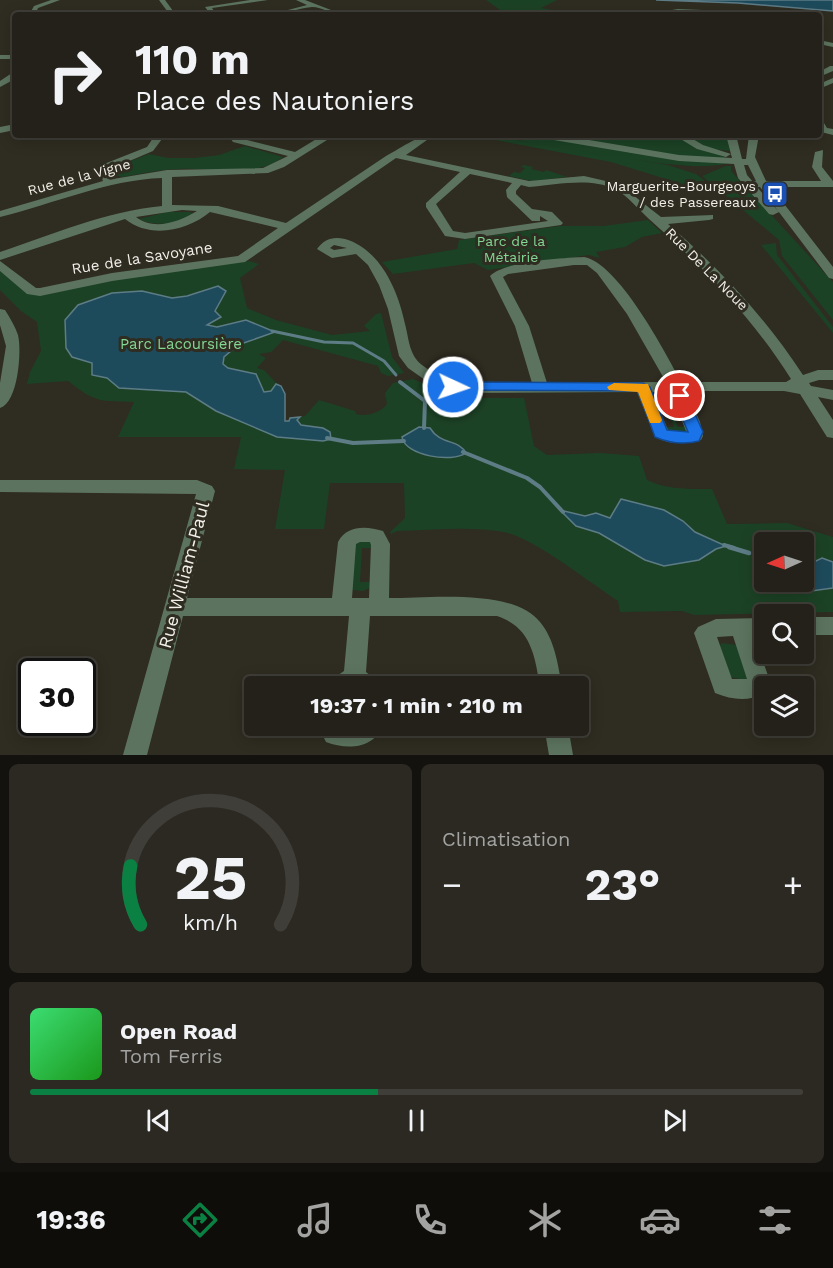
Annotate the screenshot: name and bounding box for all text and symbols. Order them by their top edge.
text: 110 m [135,35,250,84]
icon: right [36,36,114,114]
text: Place des Nautoniers [135,85,414,117]
street label: Rue de la Vigne [26,156,132,198]
place label: Marguerite-Bourgeoys / des Passereaux [606,178,756,210]
bus stop icon: Marguerite-Bourgeoys / des Passereaux [760,179,790,209]
street label: Rue De La Noue [663,225,751,313]
park label: Parc de la Métairie [477,233,545,265]
street label: Rue de la Savoyane [70,238,214,278]
park label: Parc Lacoursière [120,335,242,353]
position arrow [421,355,485,419]
pin [654,370,705,421]
icon: arrive [663,379,696,412]
street label: Rue William-Paul [154,499,213,651]
north arrow [754,532,814,592]
map controls [754,532,814,736]
button: search [754,604,814,664]
speed limit sign: 30 [18,658,96,736]
button: layers [754,676,814,736]
text: 19:37 · 1 min · 210 m [310,693,523,718]
text: Climatisation [442,827,570,851]
text: 25 [174,841,247,914]
text: 23° [585,858,660,911]
text: − [442,865,462,904]
text: + [783,865,803,904]
text: km/h [183,911,238,936]
text: Open Road [120,1019,237,1044]
text: Tom Ferris [120,1044,223,1068]
icon: previous [142,1104,175,1137]
icon: pause [400,1104,433,1137]
icon: next [658,1104,691,1137]
icon: directions [179,1199,221,1241]
icon: music [294,1199,336,1241]
icon: phone [409,1199,451,1241]
icon: climate [524,1199,566,1241]
icon: car [639,1199,681,1241]
icon: filters [754,1199,796,1241]
text: 19:36 [37,1204,106,1236]

